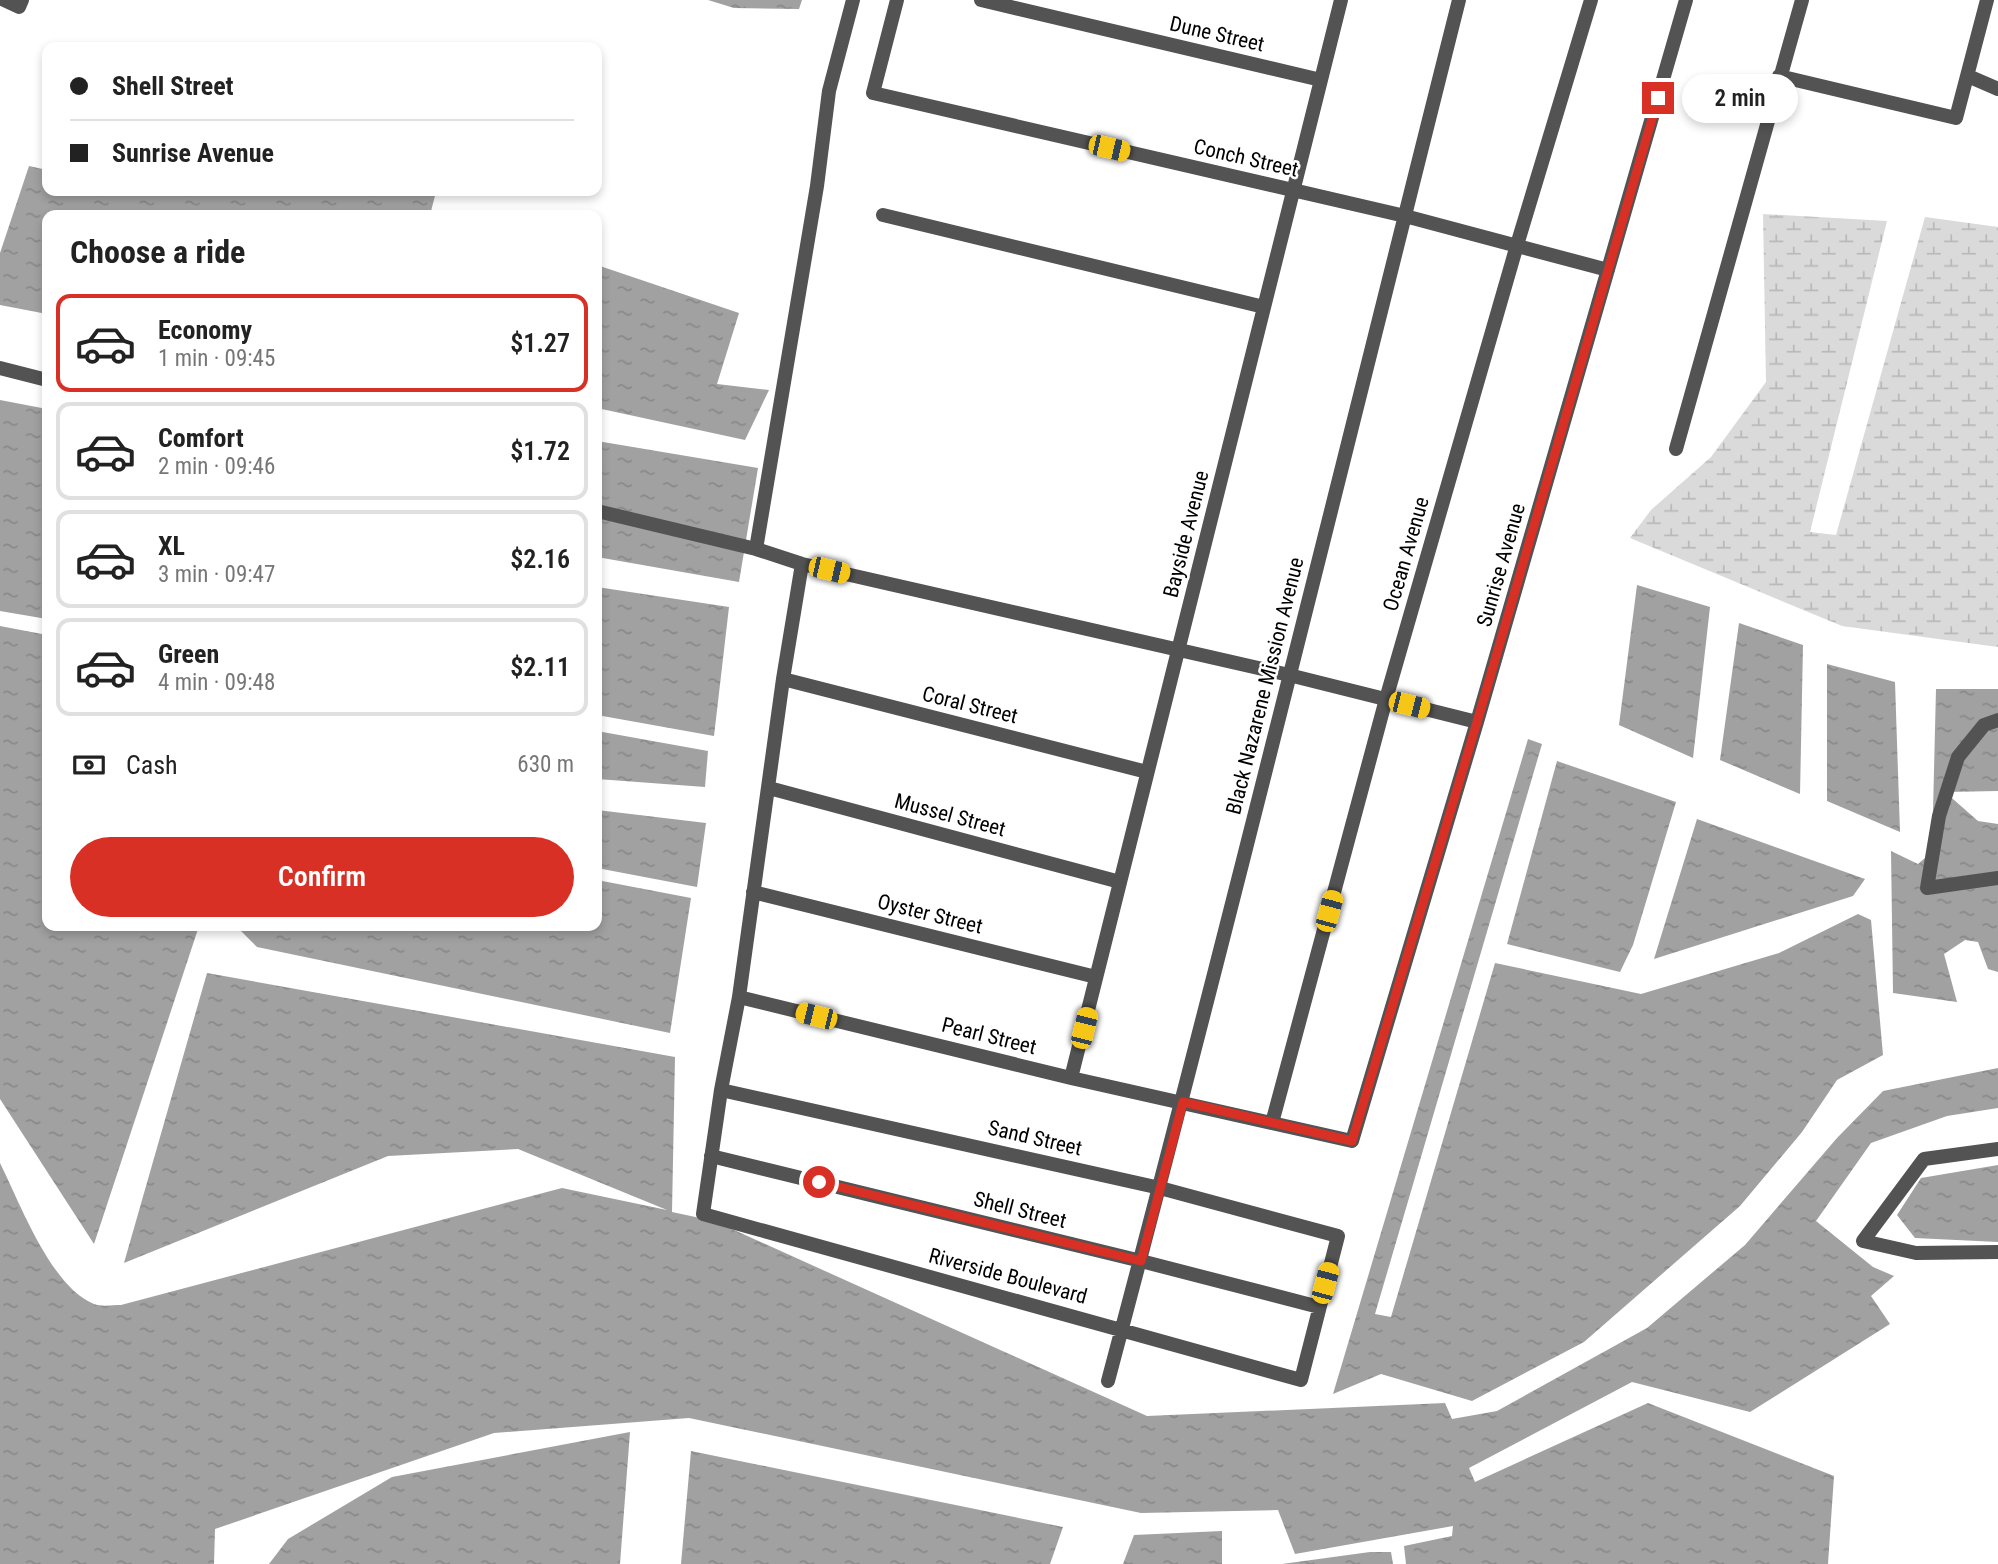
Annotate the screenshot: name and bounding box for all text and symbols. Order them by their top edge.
street label: Dune Street [1167,11,1267,57]
text: Shell Street [112,71,234,101]
callout: 2 min [1682,74,1798,122]
route end [1642,82,1674,114]
text: 2 min [1715,85,1765,112]
car [1087,133,1132,163]
street label: Conch Street [1191,134,1301,182]
text: Sunrise Avenue [112,138,274,168]
text: Choose a ride [70,233,245,271]
icon: car [74,312,137,375]
text: Economy [158,315,252,345]
text: $1.27 [510,328,570,358]
text: 1 min · 09:45 [158,345,275,372]
icon: car [74,420,137,483]
text: Comfort [158,423,244,453]
text: $1.72 [510,436,570,466]
text: 2 min · 09:46 [158,453,275,480]
street label: Bayside Avenue [1159,468,1213,600]
street label: Ocean Avenue [1378,494,1434,614]
street label: Sunrise Avenue [1472,500,1530,629]
icon: car [74,528,137,591]
text: XL [158,531,185,561]
text: $2.16 [510,544,570,574]
car [807,555,852,585]
street label: Black Nazarene Mission Avenue [1221,555,1309,817]
text: 3 min · 09:47 [158,561,275,588]
icon: car [74,636,137,699]
text: Green [158,639,219,669]
text: $2.11 [510,652,570,682]
text: 4 min · 09:48 [158,669,275,696]
street label: Coral Street [920,682,1020,728]
car [1387,690,1432,720]
icon: cash [70,746,108,784]
text: Cash [126,750,178,780]
text: 630 m [517,751,574,778]
street label: Mussel Street [892,789,1008,841]
button: Confirm [70,837,574,917]
car [1314,888,1345,934]
street label: Oyster Street [875,889,985,939]
car [794,1001,839,1031]
car [1069,1005,1100,1051]
street label: Pearl Street [939,1013,1039,1059]
street label: Sand Street [986,1116,1084,1160]
route start [803,1166,835,1198]
street label: Shell Street [971,1187,1069,1233]
street label: Riverside Boulevard [926,1243,1090,1309]
car [1310,1260,1341,1306]

